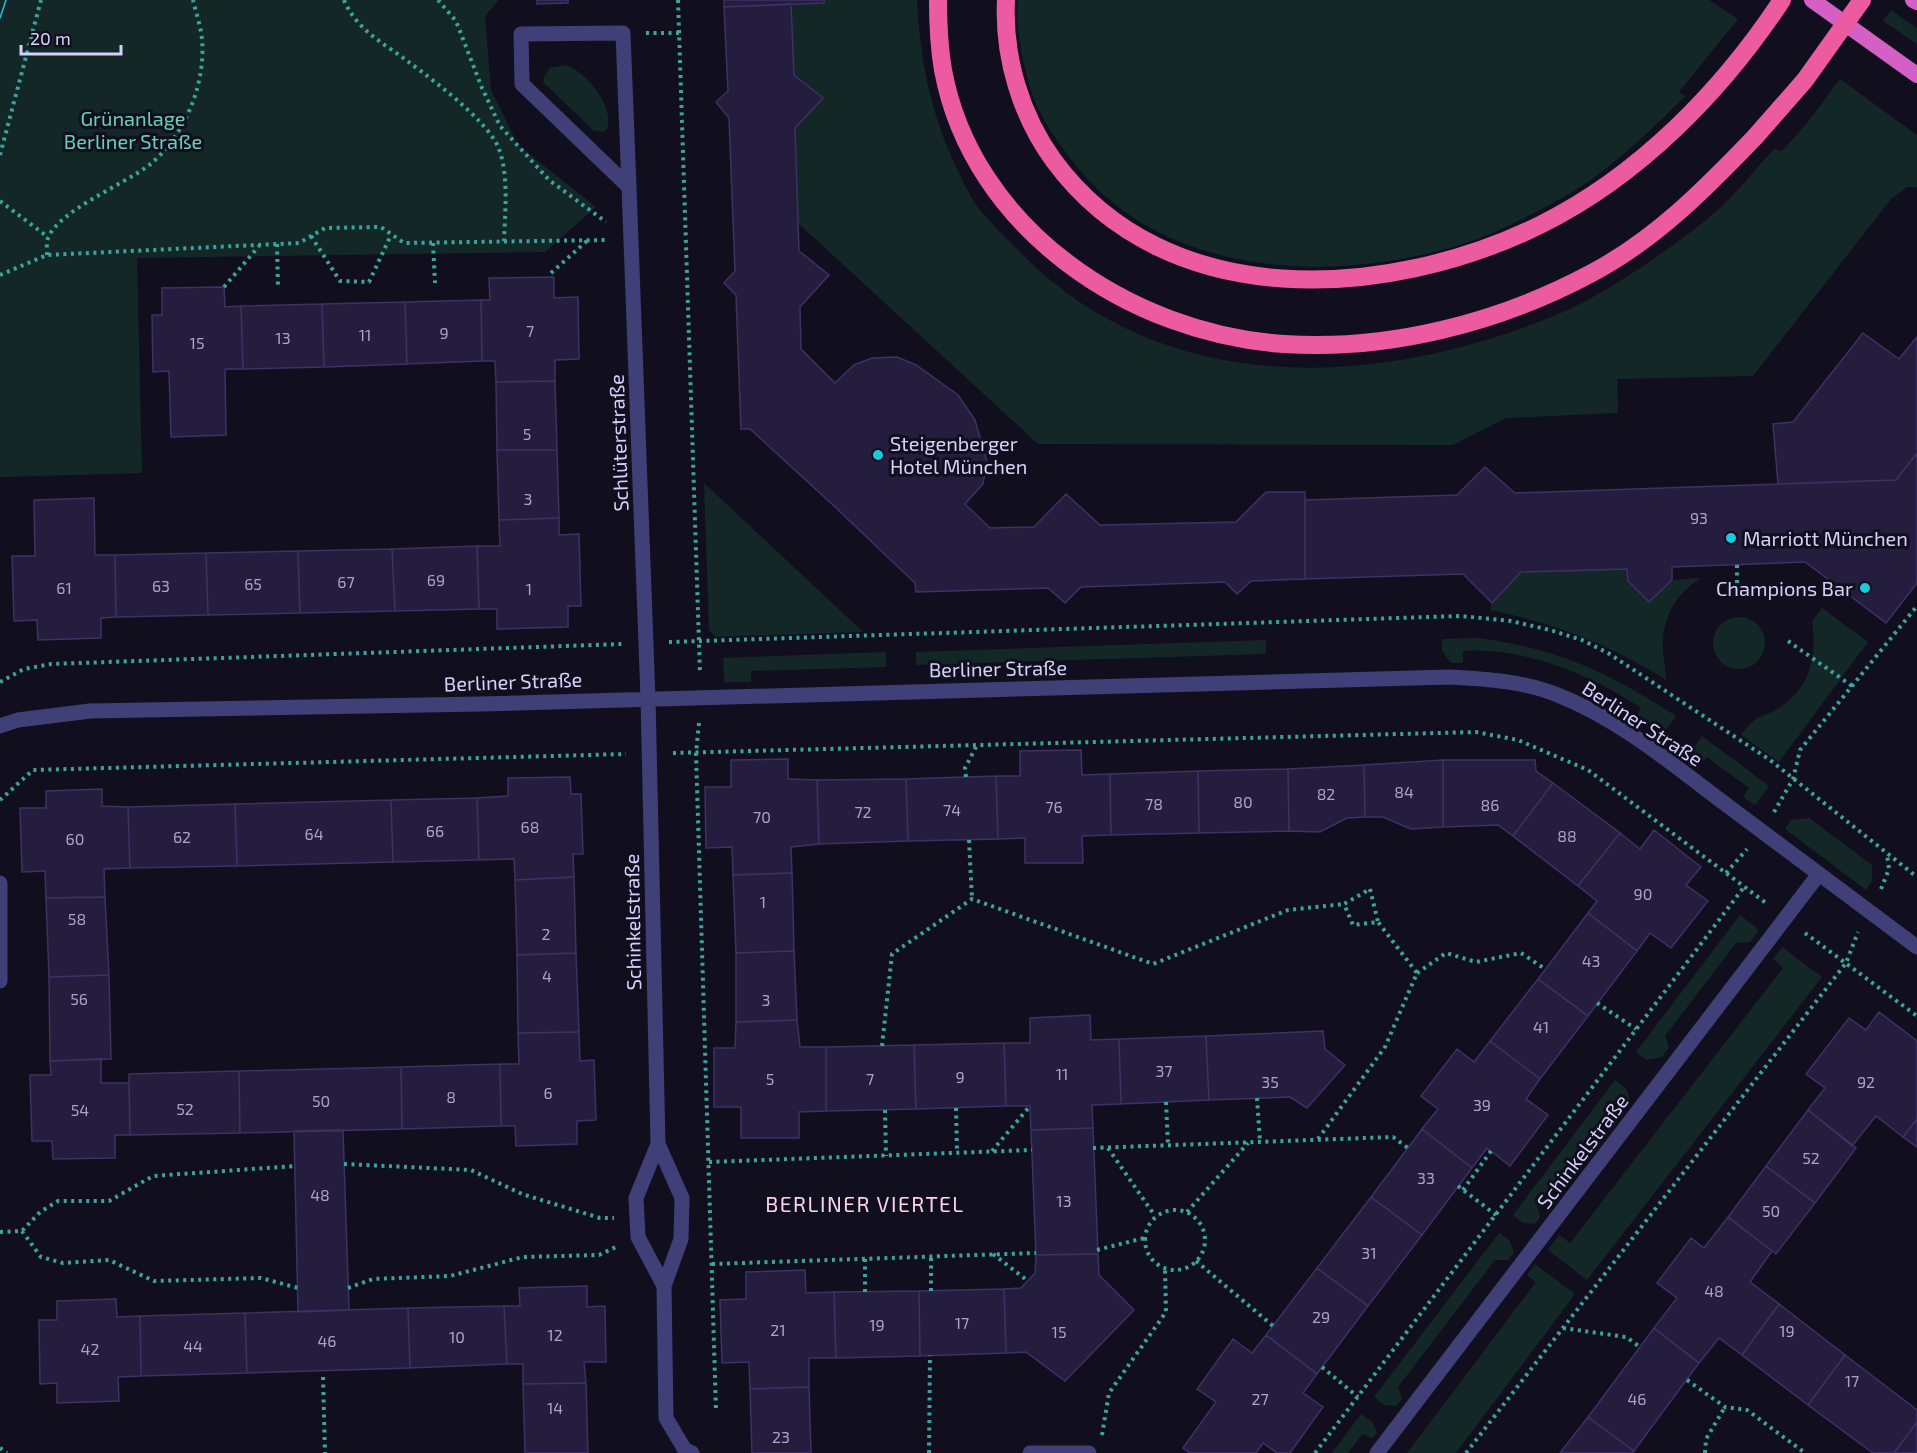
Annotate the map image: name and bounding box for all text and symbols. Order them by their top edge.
scale bar [21,18,122,56]
text: 20 m [30,27,71,49]
park label: Grünanlage Berliner Straße [64,106,202,153]
house number: 7 [526,321,534,340]
house number: 9 [439,323,449,342]
house number: 11 [359,325,371,344]
house number: 13 [275,328,291,347]
house number: 15 [190,333,204,352]
street label: Schlüterstraße [604,374,632,512]
house number: 5 [523,424,531,443]
place label: Steigenberger Hotel München [890,431,1027,478]
marker: Steigenberger Hotel München [871,448,885,462]
house number: 3 [524,489,532,508]
house number: 93 [1690,508,1708,527]
place label: Marriott München [1743,526,1908,550]
marker: Marriott München [1724,531,1738,545]
house number: 69 [427,570,445,589]
house number: 67 [337,572,355,591]
house number: 65 [244,574,262,593]
house number: 63 [152,576,170,595]
place label: Champions Bar [1716,576,1853,600]
house number: 61 [56,578,72,597]
house number: 1 [526,579,532,598]
marker: Champions Bar [1858,581,1872,595]
street label: Berliner Straße [929,655,1067,681]
street label: Berliner Straße [443,667,583,695]
street label: Berliner Straße [1578,675,1708,771]
house number: 84 [1394,782,1414,801]
house number: 82 [1317,784,1335,803]
house number: 80 [1233,792,1253,811]
house number: 78 [1145,794,1163,813]
house number: 86 [1481,795,1499,814]
house number: 76 [1045,797,1063,816]
house number: 74 [943,800,961,819]
house number: 72 [854,802,872,821]
house number: 70 [753,807,771,826]
house number: 68 [521,817,539,836]
house number: 66 [426,821,444,840]
house number: 64 [305,824,324,843]
house number: 88 [1557,826,1577,845]
house number: 62 [173,827,191,846]
house number: 60 [66,829,84,848]
street label: Schinkelstraße [619,853,645,991]
house number: 90 [1634,884,1652,903]
house number: 1 [760,892,766,911]
house number: 58 [68,909,86,928]
house number: 2 [542,924,551,943]
house number: 43 [1582,951,1600,970]
house number: 4 [542,966,552,985]
house number: 56 [70,989,88,1008]
house number: 3 [762,990,770,1009]
house number: 41 [1533,1017,1549,1036]
house number: 37 [1155,1061,1173,1080]
house number: 11 [1056,1064,1068,1083]
house number: 9 [955,1067,965,1086]
house number: 5 [766,1069,774,1088]
house number: 7 [866,1069,874,1088]
house number: 35 [1261,1072,1279,1091]
house number: 92 [1857,1072,1875,1091]
house number: 6 [543,1083,553,1102]
house number: 8 [446,1087,456,1106]
street label: Schinkelstraße [1531,1089,1633,1213]
house number: 50 [312,1091,330,1110]
house number: 39 [1473,1095,1491,1114]
house number: 52 [176,1099,194,1118]
house number: 54 [71,1100,89,1119]
house number: 52 [1802,1148,1820,1167]
house number: 33 [1417,1168,1435,1187]
house number: 48 [310,1185,330,1204]
district label: BERLINER VIERTEL [765,1191,965,1216]
house number: 13 [1056,1191,1072,1210]
house number: 50 [1762,1201,1780,1220]
house number: 31 [1361,1243,1377,1262]
house number: 48 [1704,1281,1724,1300]
house number: 29 [1312,1307,1330,1326]
house number: 17 [955,1313,969,1332]
house number: 19 [869,1315,885,1334]
house number: 21 [770,1320,786,1339]
house number: 19 [1779,1321,1795,1340]
house number: 15 [1052,1322,1066,1341]
house number: 12 [547,1325,563,1344]
house number: 10 [449,1327,465,1346]
house number: 46 [318,1331,337,1350]
house number: 44 [183,1336,203,1355]
house number: 42 [81,1339,99,1358]
house number: 17 [1845,1371,1859,1390]
house number: 27 [1251,1389,1269,1408]
house number: 46 [1628,1389,1647,1408]
house number: 14 [547,1398,563,1417]
house number: 23 [772,1427,790,1446]

